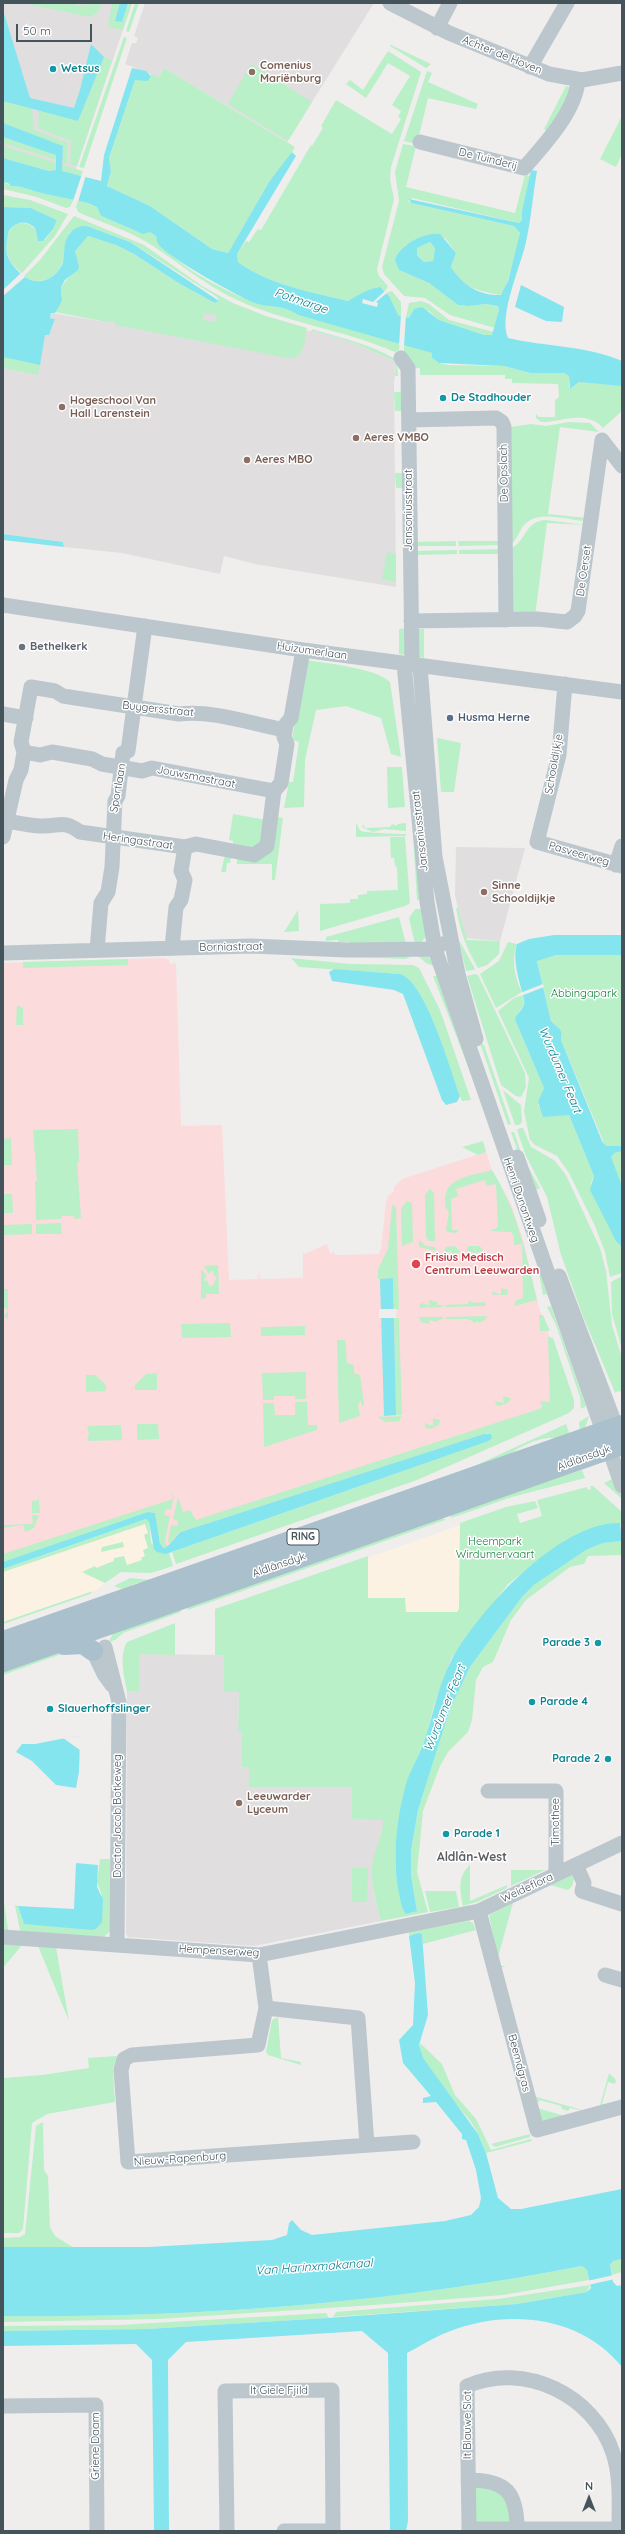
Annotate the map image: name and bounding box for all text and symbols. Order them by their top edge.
scale bar [18,16,94,42]
text: 50 m [23,23,51,38]
street label: Achter de Hoven [460,33,544,77]
place label: Comenius Mariënburg [260,59,321,85]
place label: Wetsus [61,62,99,76]
marker: Wetsus [48,64,58,74]
marker: Comenius Mariënburg [247,67,257,77]
street label: De Tuinderij [457,145,519,173]
water label: Potmarge [273,285,329,317]
place label: De Stadhouder [451,391,531,405]
marker: De Stadhouder [438,393,448,403]
place label: Hogeschool Van Hall Larenstein [70,394,156,420]
marker: Hogeschool Van Hall Larenstein [57,402,67,412]
place label: Aeres VMBO [364,431,429,445]
marker: Aeres VMBO [351,433,361,443]
street label: De Opslach [497,444,511,502]
place label: Aeres MBO [255,453,312,467]
marker: Aeres MBO [242,455,252,465]
street label: Jansoniusstraat [402,469,416,551]
street label: De Oerset [574,545,594,597]
place label: Bethelkerk [30,640,88,654]
street label: Huizumerlaan [276,640,348,662]
marker: Bethelkerk [17,642,27,652]
street label: Buygersstraat [122,699,194,719]
place label: Husma Herne [458,711,530,725]
marker: Husma Herne [445,713,455,723]
street label: Schooldijkje [542,733,566,795]
street label: Sportlaan [107,762,129,814]
street label: Jouwsmastraat [156,763,236,791]
street label: Jansoniusstraat [409,790,431,872]
street label: Heringastraat [102,830,174,852]
street label: Pasveerweg [547,839,611,869]
place label: Sinne Schooldijkje [492,879,556,905]
marker: Sinne Schooldijkje [479,887,489,897]
street label: Borniastraat [199,940,263,954]
park label: Abbingapark [551,987,617,1001]
water label: Wurdumer Feart [535,1025,585,1115]
street label: Henri Dunantweg [500,1156,542,1244]
place label: Frisius Medisch Centrum Leeuwarden [425,1251,539,1277]
marker: Frisius Medisch Centrum Leeuwarden [410,1258,422,1270]
street label: Aldlânsdyk [556,1442,612,1474]
road number: RING [287,1529,319,1545]
park label: Heempark Wirdumervaart [456,1535,534,1561]
street label: Aldlânsdyk [251,1550,307,1580]
place label: Parade 3 [543,1636,590,1650]
marker: Parade 3 [593,1638,603,1648]
water label: Wurdumer Feart [421,1663,469,1753]
place label: Parade 4 [540,1695,588,1709]
marker: Parade 4 [527,1697,537,1707]
place label: Slauerhoffslinger [58,1702,150,1716]
marker: Slauerhoffslinger [45,1704,55,1714]
place label: Parade 2 [552,1752,600,1766]
street label: Doctor Jacob Botkeweg [111,1754,125,1878]
marker: Parade 2 [603,1754,613,1764]
place label: Leeuwarder Lyceum [247,1790,311,1816]
marker: Leeuwarder Lyceum [234,1798,244,1808]
street label: Timothee [549,1798,563,1846]
place label: Parade 1 [454,1827,500,1841]
marker: Parade 1 [441,1829,451,1839]
district label: Aldlân-West [437,1850,507,1864]
street label: Weideflora [499,1870,555,1906]
street label: Hempenserweg [178,1942,260,1960]
street label: Beemdgras [505,2033,533,2093]
street label: Nieuw-Rapenburg [133,2149,227,2169]
water label: Van Harinxmakanaal [255,2256,373,2278]
street label: It Giele Fjild [250,2384,308,2398]
street label: It Blauwe Slot [461,2391,475,2459]
street label: Griene Daam [89,2412,103,2480]
north arrow [569,2478,609,2518]
text: N [585,2479,593,2493]

